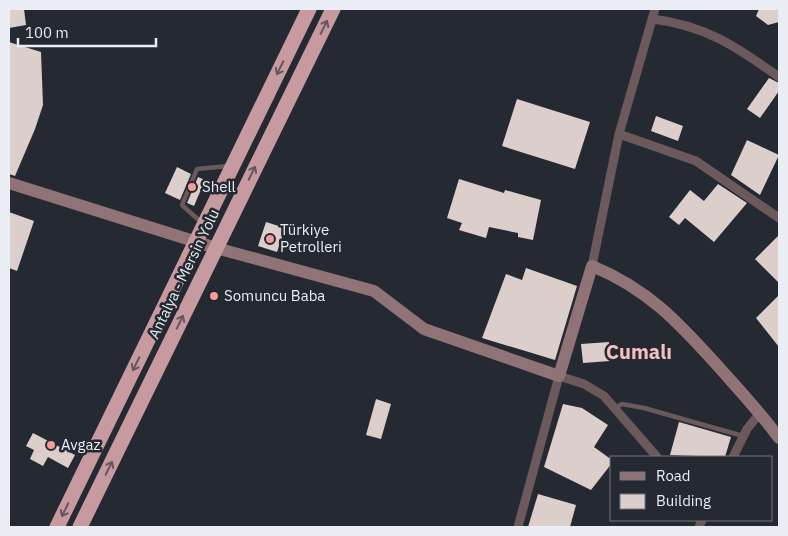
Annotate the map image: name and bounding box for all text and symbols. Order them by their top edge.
scale bar [18,15,155,47]
one-way arrow [320,20,329,35]
text: 100 m [25,23,69,42]
one-way arrow [275,60,284,75]
one-way arrow [248,166,258,181]
place label: Shell [202,177,236,196]
marker: Shell [186,181,198,193]
street label: Antalya - Mersin Yolu [144,206,223,342]
place label: Türkiye Petrolleri [280,220,342,256]
marker: Türkiye Petrolleri [264,233,276,245]
place label: Somuncu Baba [224,286,325,305]
marker: Somuncu Baba [208,290,220,302]
one-way arrow [175,314,185,329]
district label: Cumalı [606,338,672,365]
one-way arrow [131,356,140,371]
place label: Avgaz [61,435,100,454]
marker: Avgaz [45,439,57,451]
legend [610,456,773,521]
one-way arrow [105,461,114,476]
text: Road [656,466,691,485]
text: Building [656,491,711,510]
one-way arrow [60,503,70,518]

